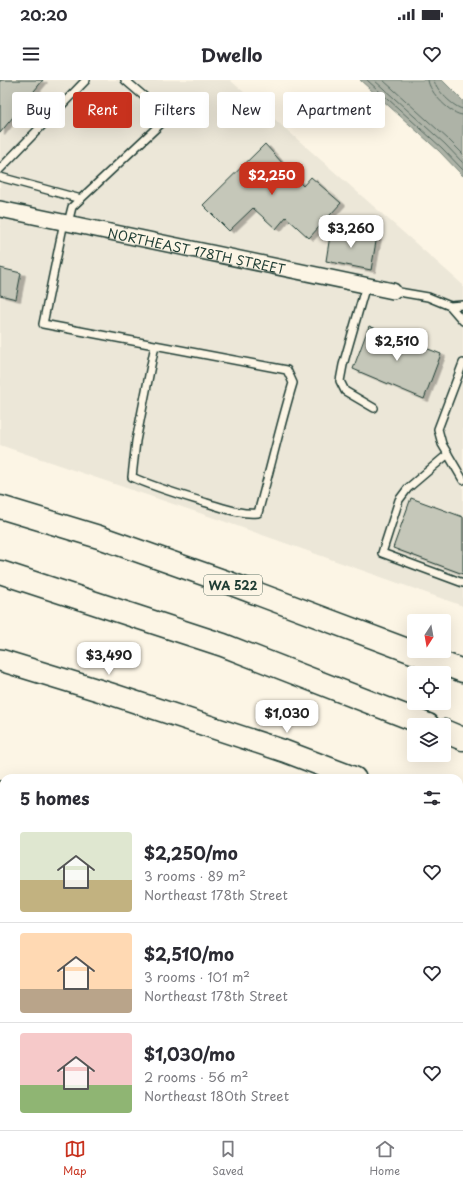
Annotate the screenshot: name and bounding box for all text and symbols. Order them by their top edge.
text: 20:20 [20,3,67,26]
text: Dwello [201,41,262,68]
icon: menu [20,43,42,65]
icon: heart [421,43,443,65]
chip: Buy [12,92,65,128]
chip: Rent [73,92,132,128]
chip: Filters [140,92,209,128]
chip: New [217,92,275,128]
chip: Apartment [283,92,385,128]
pin: $2,250 [239,162,305,196]
text: $2,250 [248,165,296,184]
pin: $3,260 [318,215,384,249]
text: $3,260 [328,218,374,237]
street label: NORTHEAST 178TH STREET [106,222,287,278]
pin: $2,510 [364,328,430,362]
text: $2,510 [375,331,419,350]
road number: WA 522 [204,575,262,595]
north arrow [407,614,451,658]
map controls [407,614,451,762]
pin: $3,490 [76,642,142,676]
text: $3,490 [86,645,132,664]
button: locate [407,666,451,710]
pin: $1,030 [254,700,320,734]
text: $1,030 [264,703,310,722]
button: layers [407,718,451,762]
text: 5 homes [20,785,90,811]
icon: filters [421,787,443,809]
text: $2,250/mo [144,840,238,866]
icon: home [52,848,100,896]
icon: heart [421,861,443,883]
text: 3 rooms · 89 m² [144,866,246,885]
text: Northeast 178th Street [144,885,288,904]
text: $2,510/mo [144,941,234,967]
icon: home [52,949,100,997]
icon: heart [421,962,443,984]
text: 3 rooms · 101 m² [144,967,250,986]
text: Northeast 178th Street [144,986,288,1005]
text: $1,030/mo [144,1041,235,1067]
icon: home [52,1049,100,1097]
icon: heart [421,1062,443,1084]
text: 2 rooms · 56 m² [144,1067,248,1086]
text: Northeast 180th Street [144,1086,289,1105]
tab: Map [63,1138,86,1179]
tab: Saved [212,1138,244,1179]
tab: Home [369,1138,400,1179]

